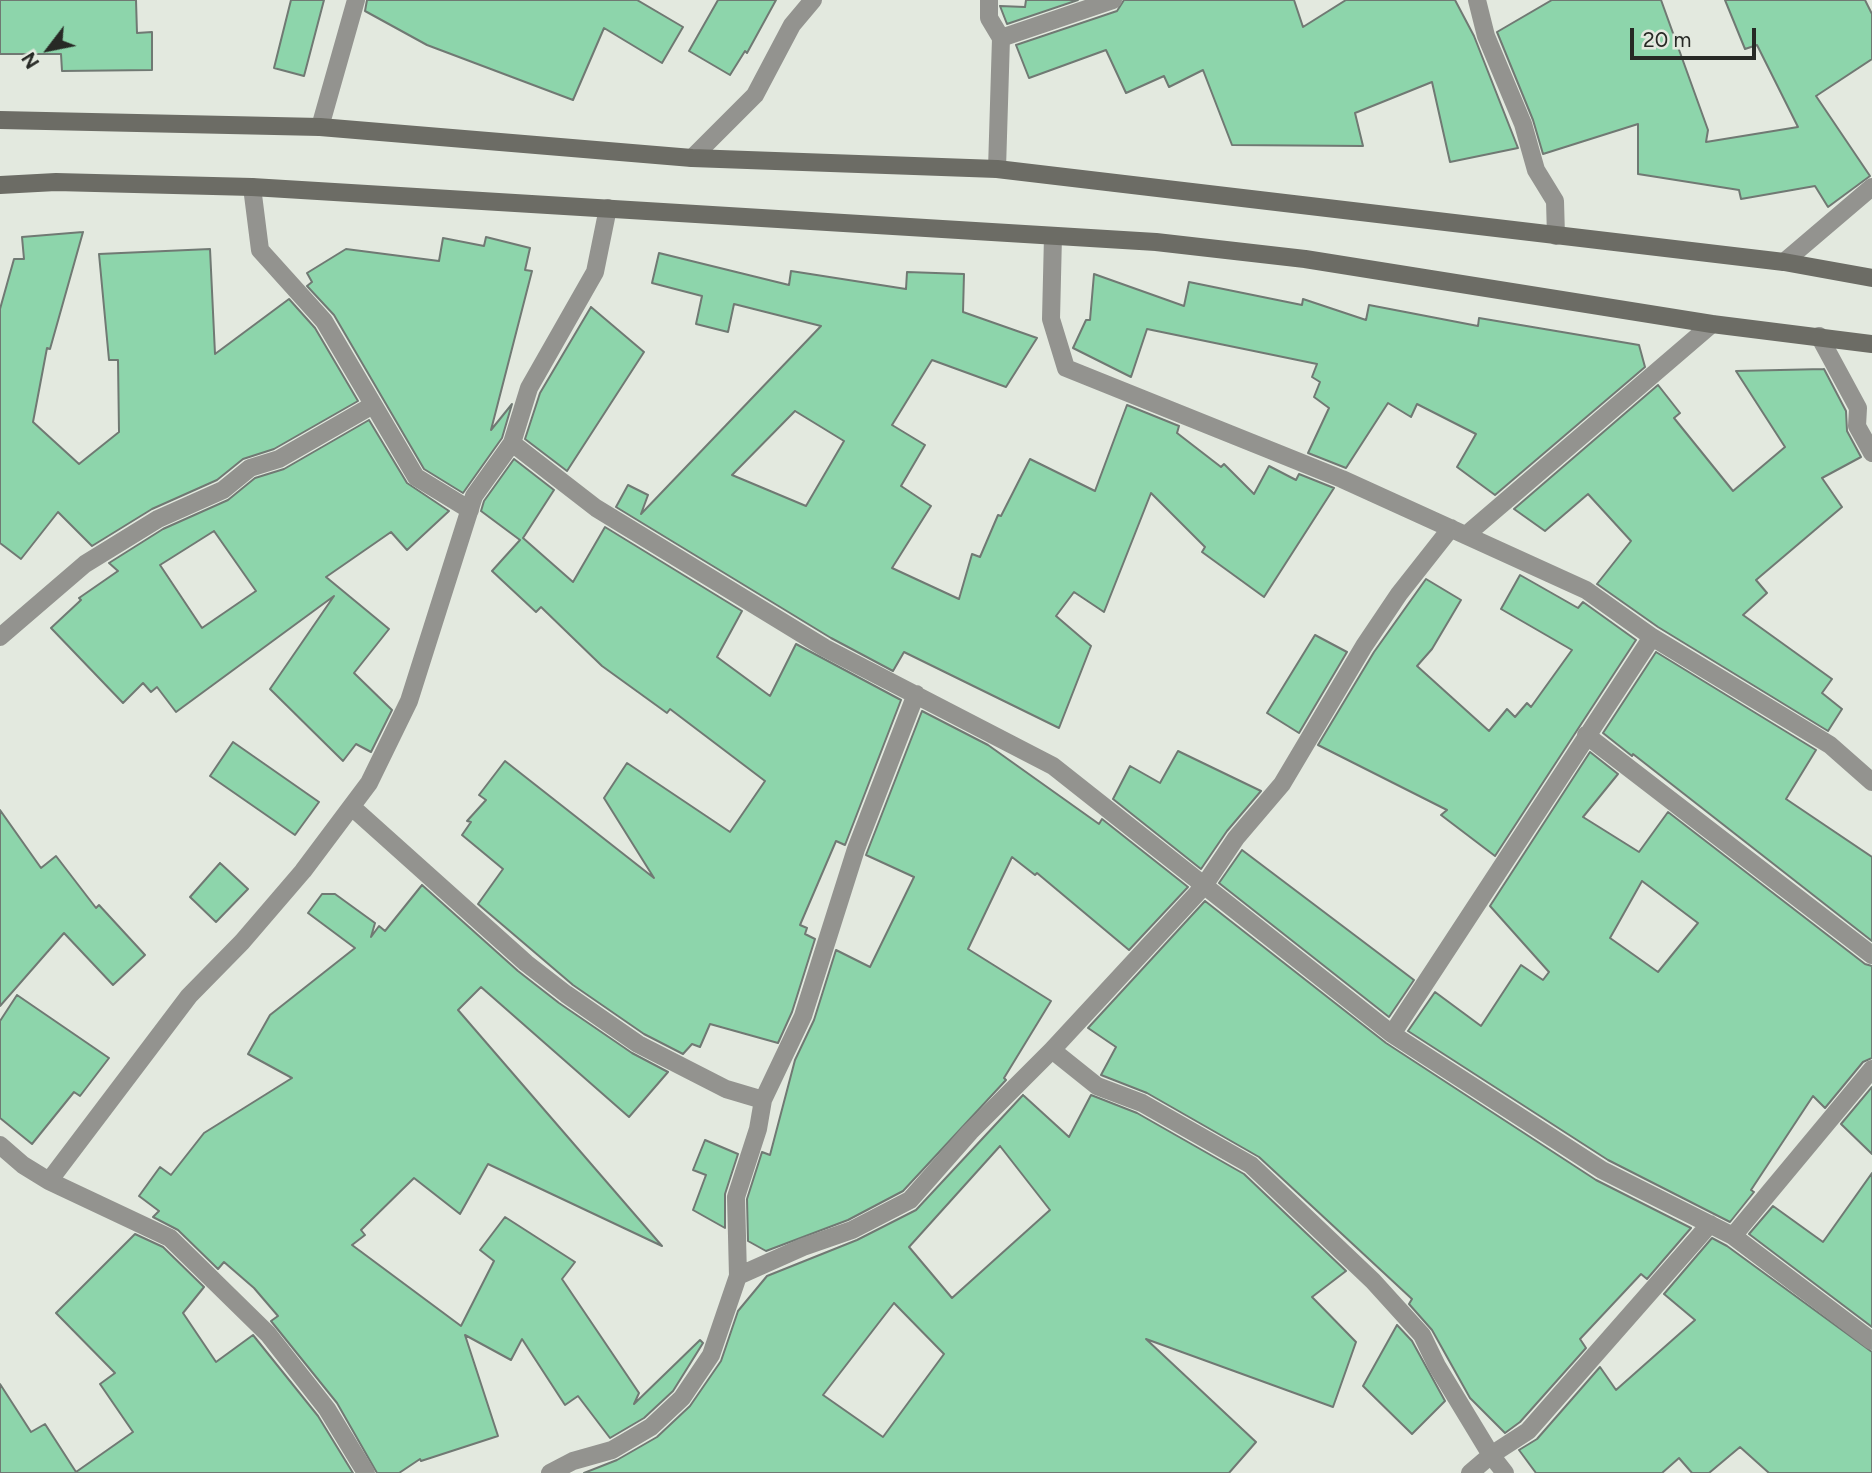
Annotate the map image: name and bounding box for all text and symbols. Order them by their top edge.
north arrow [14,14,84,84]
scale bar [1634,14,1760,58]
text: 20 m [1643,27,1691,52]
text: N [17,48,44,73]

